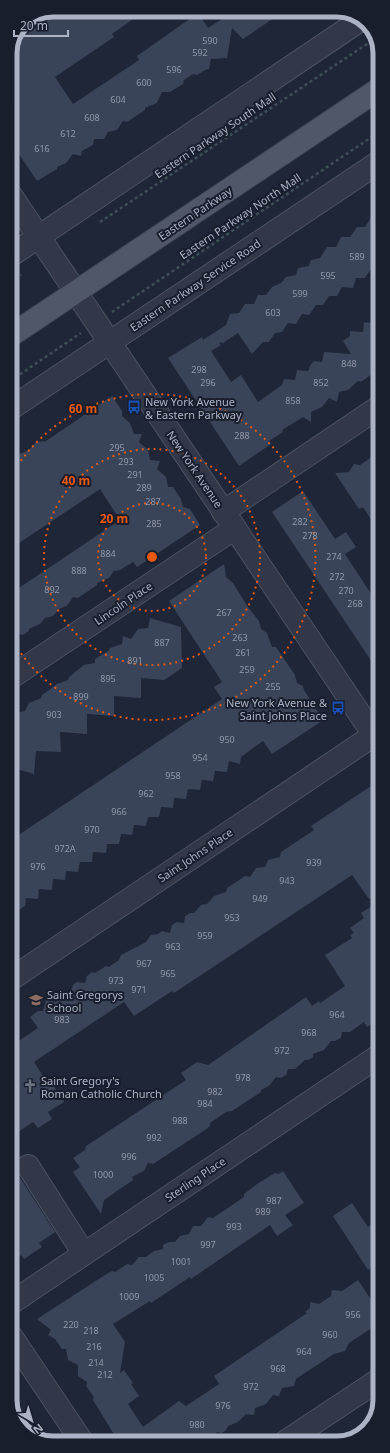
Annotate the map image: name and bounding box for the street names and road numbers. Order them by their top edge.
street label: Eastern Parkway South Mall [151,89,279,181]
street label: Eastern Parkway North Mall [176,170,304,262]
street label: Eastern Parkway [155,183,235,243]
street label: Eastern Parkway Service Road [127,236,263,334]
street label: New York Avenue [164,427,226,511]
street label: Lincoln Place [91,578,155,628]
street label: Saint Johns Place [155,824,235,886]
street label: Sterling Place [162,1153,228,1205]

